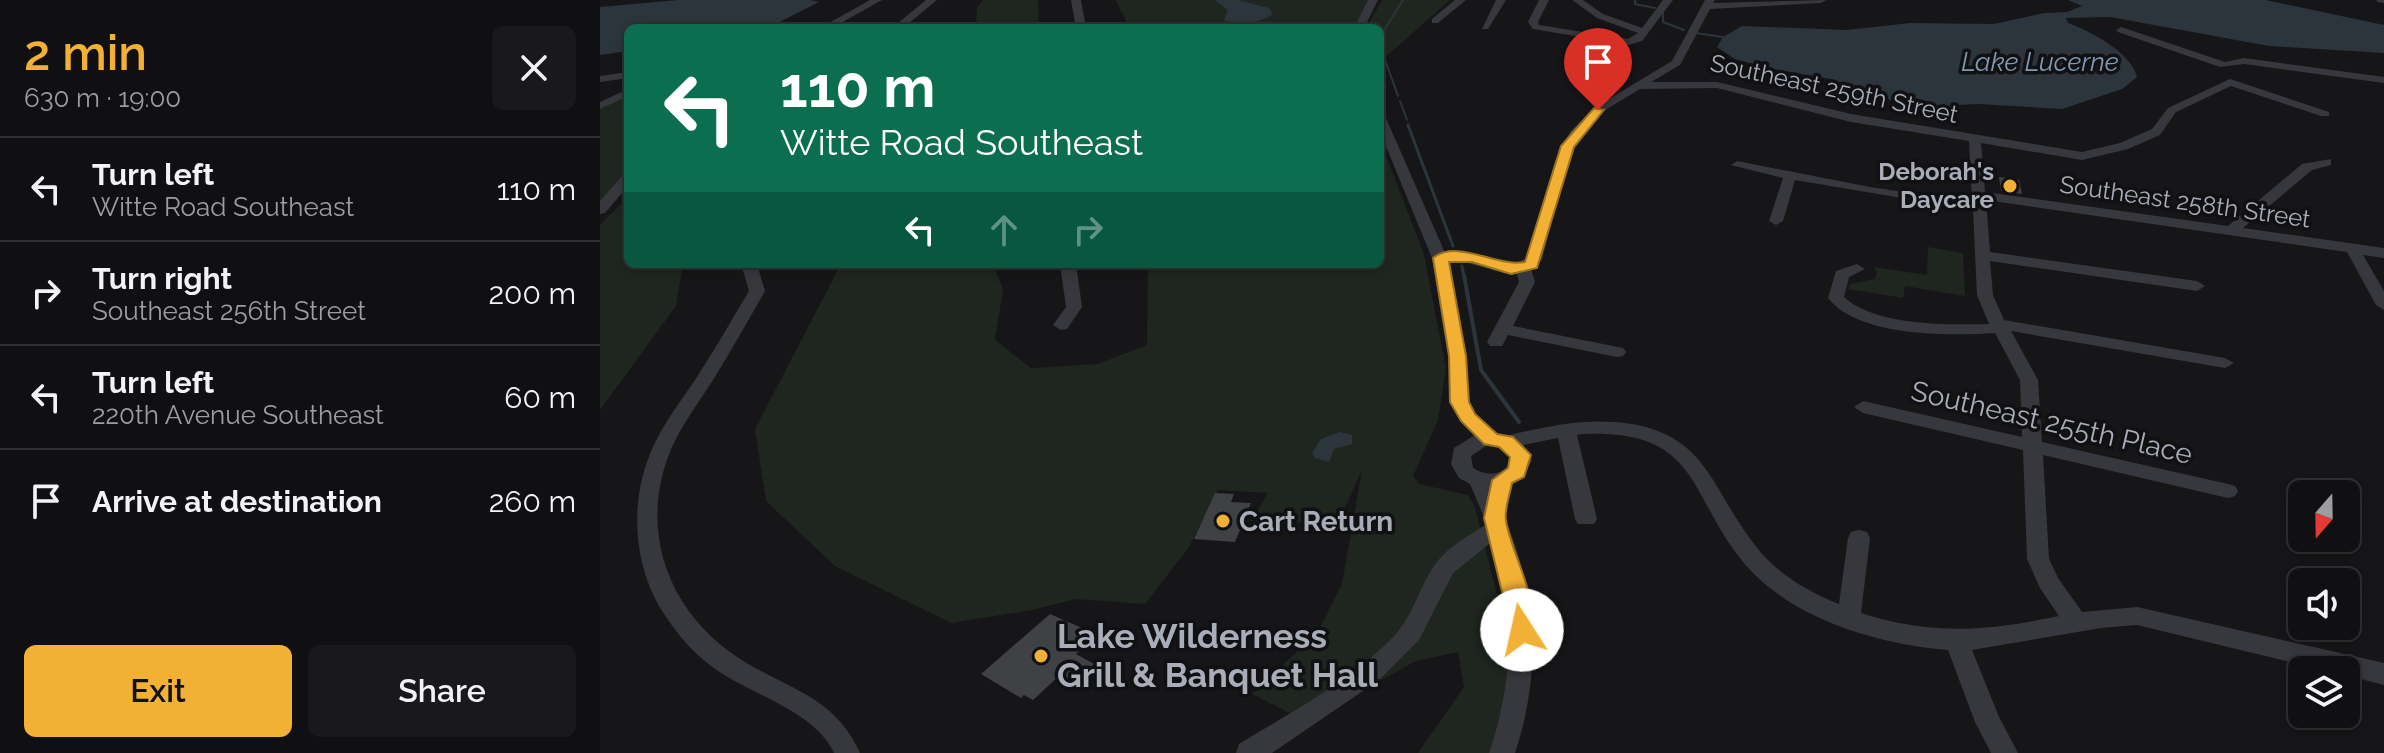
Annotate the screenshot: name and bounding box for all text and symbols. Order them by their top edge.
text: 2 min [24,25,147,81]
button: close [492,26,576,110]
pin [1564,28,1632,110]
icon: arrive [1576,40,1620,84]
water label: Lake Lucerne [1961,47,2119,77]
street label: Southeast 259th Street [1708,48,1961,129]
text: 110 m [780,54,935,120]
icon: left [648,56,752,160]
text: 630 m · 19:00 [24,83,181,113]
text: Witte Road Southeast [780,121,1143,163]
text: Turn left [92,157,214,192]
place label: Deborah's Daycare [1878,157,1994,214]
icon: left [24,167,68,211]
street label: Southeast 258th Street [2058,170,2312,233]
text: 110 m [497,172,576,207]
marker: Deborah's Daycare [2001,177,2019,195]
text: Witte Road Southeast [92,192,354,222]
icon: left [898,208,942,252]
icon: ahead [982,208,1026,252]
icon: right [1066,208,1110,252]
text: Turn right [92,261,232,296]
icon: right [24,271,68,315]
text: 200 m [488,276,576,311]
text: Southeast 256th Street [92,296,366,326]
text: Turn left [92,365,214,400]
street label: Southeast 255th Place [1908,374,2196,471]
icon: left [24,375,68,419]
text: 60 m [504,380,576,415]
text: 220th Avenue Southeast [92,400,384,430]
icon: arrive [24,479,68,523]
north arrow [2288,480,2360,552]
map controls [2288,480,2360,728]
text: Arrive at destination [92,484,382,519]
text: 260 m [489,484,576,519]
place label: Cart Return [1239,505,1393,538]
marker: Cart Return [1214,512,1232,530]
button: sound [2288,568,2360,640]
position arrow [1480,588,1564,672]
place label: Lake Wilderness Grill & Banquet Hall [1057,616,1378,695]
button: Exit [24,645,292,737]
button: Share [308,645,576,737]
marker: Lake Wilderness Grill & Banquet Hall [1032,647,1050,665]
button: layers [2288,656,2360,728]

